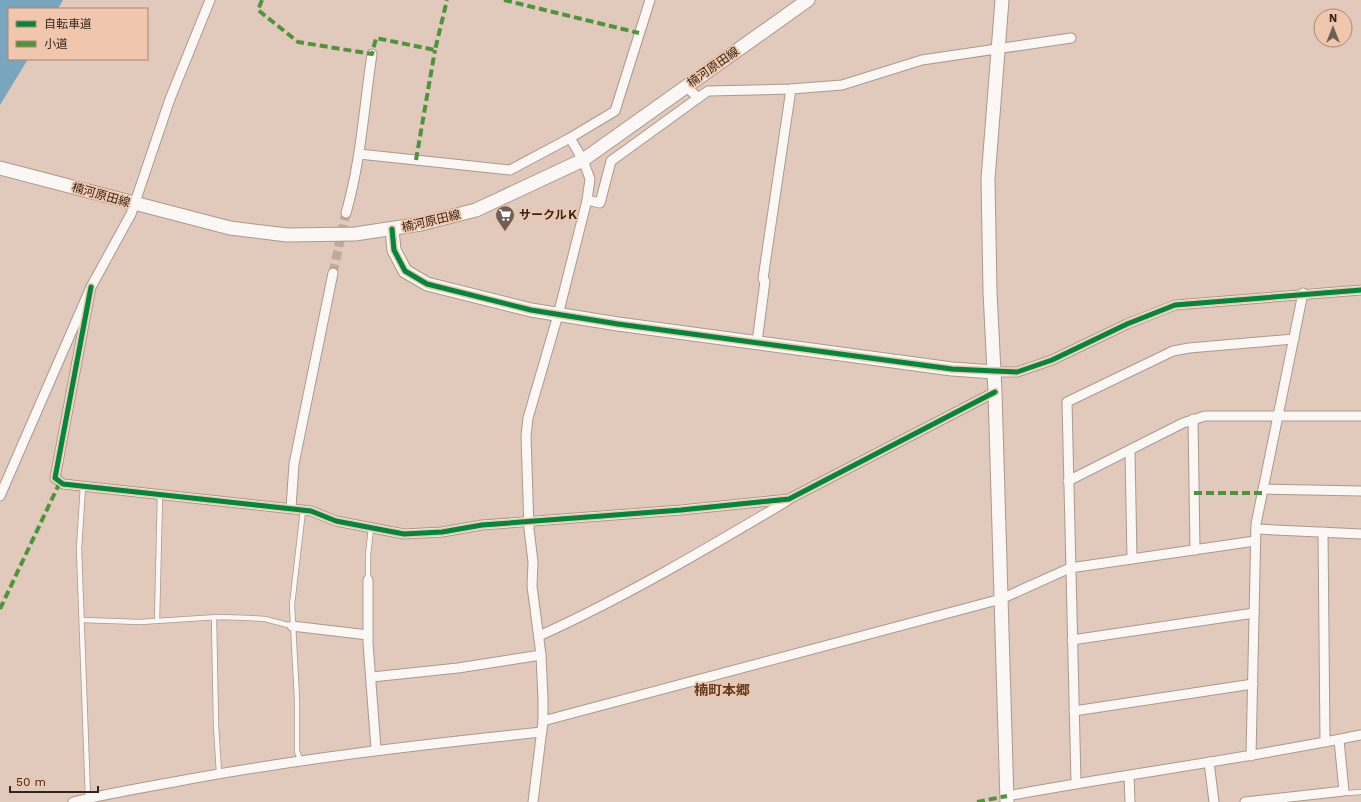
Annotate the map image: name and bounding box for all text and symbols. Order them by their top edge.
legend [8,8,148,60]
north arrow [1313,8,1353,48]
text: N [1329,12,1337,25]
text: 自転車道 [44,17,92,31]
text: 小道 [44,37,68,51]
street label: 楠河原田線 [684,44,742,90]
street label: 楠河原田線 [70,180,132,210]
supermarket icon: サークルＫ [494,204,516,232]
street label: 楠河原田線 [400,207,462,235]
place label: サークルＫ [519,208,579,222]
district label: 楠町本郷 [694,682,750,698]
scale bar [10,768,98,794]
text: 50 m [16,775,46,789]

